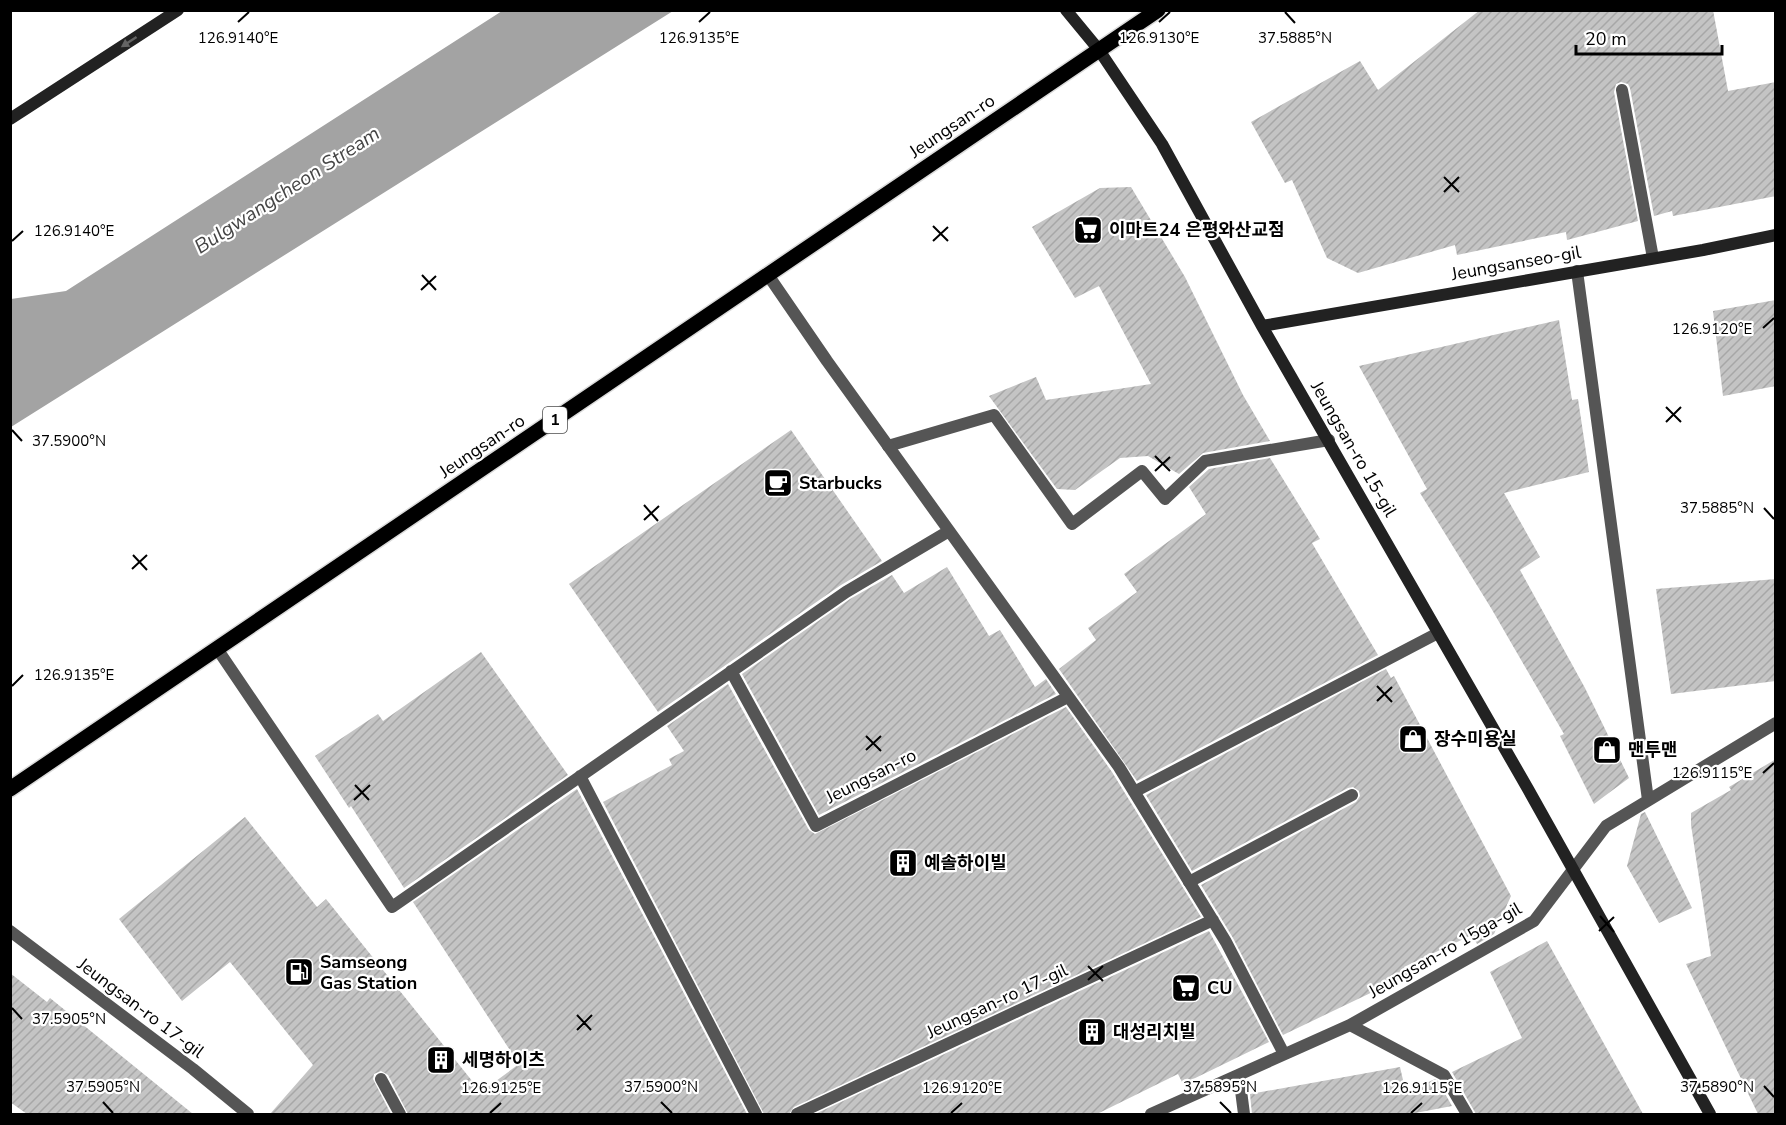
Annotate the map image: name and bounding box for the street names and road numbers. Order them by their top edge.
street label: Jeungsan-ro [904,88,1000,164]
street label: Jeungsanseo-gil [1448,240,1583,286]
street label: Jeungsan-ro 15-gil [1305,376,1403,522]
road number: 1 [543,407,567,433]
street label: Jeungsan-ro [434,408,530,484]
street label: Jeungsan-ro [821,743,920,810]
street label: Jeungsan-ro 15ga-gil [1363,896,1526,1004]
street label: Jeungsan-ro 17-gil [72,952,210,1064]
street label: Jeungsan-ro 17-gil [922,958,1072,1045]

